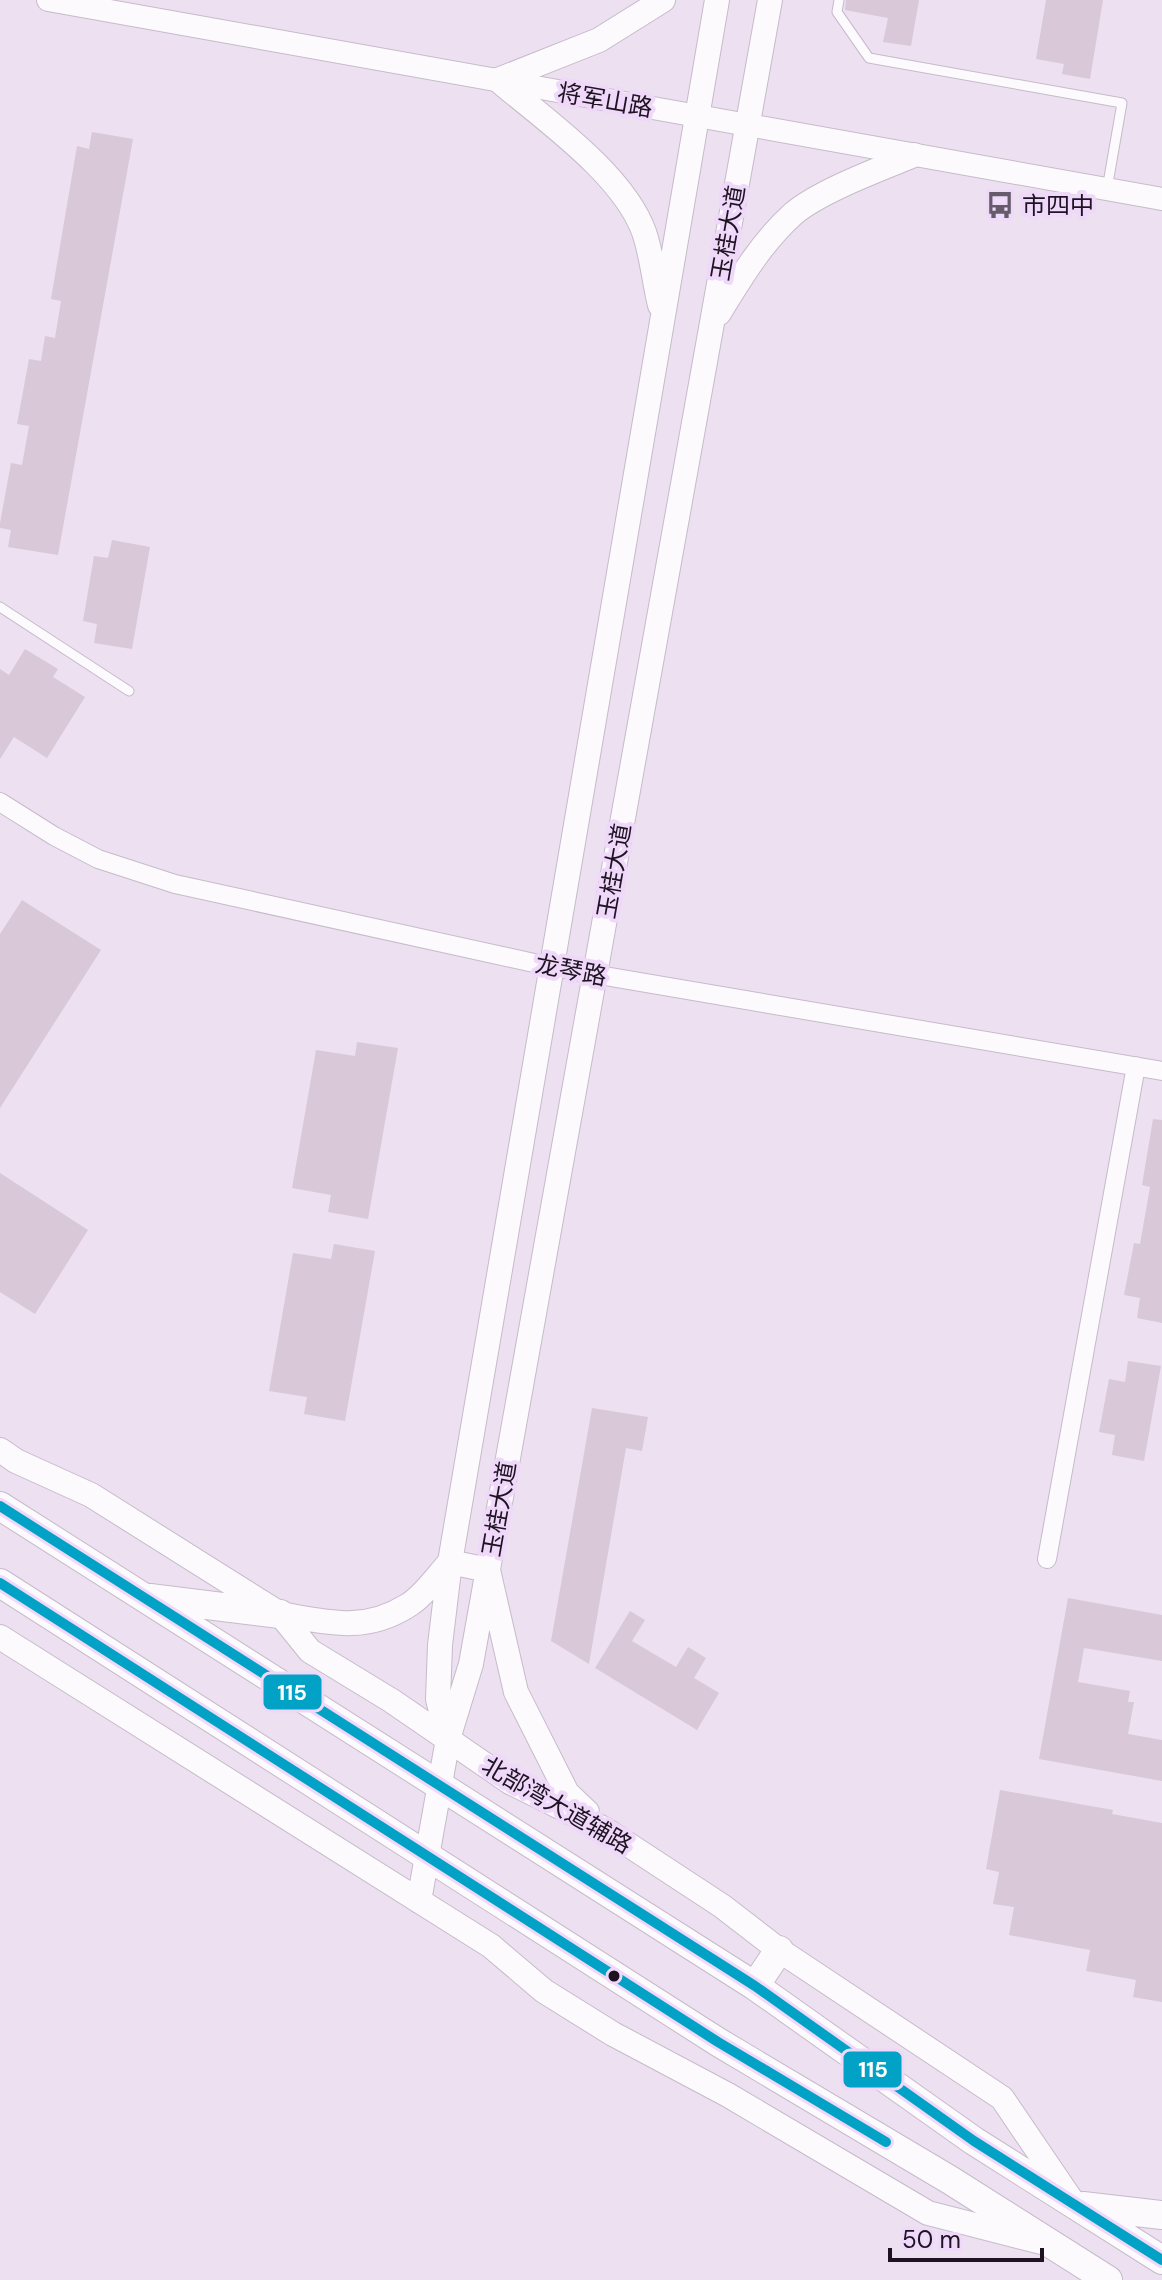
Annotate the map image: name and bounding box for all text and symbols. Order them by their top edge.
street label: 将军山路 [555,76,655,124]
street label: 玉桂大道 [704,183,752,283]
bus stop icon: 市四中 [985,190,1015,220]
place label: 市四中 [1022,190,1094,221]
street label: 玉桂大道 [590,821,638,921]
street label: 龙琴路 [533,948,609,992]
street label: 玉桂大道 [475,1459,523,1559]
line badge: 115 [262,1673,323,1711]
text: 115 [277,1678,307,1707]
street label: 北部湾大道辅路 [477,1750,637,1860]
unlabelled marker [606,1968,622,1984]
line badge: 115 [842,2050,903,2089]
text: 115 [858,2055,888,2084]
scale bar [890,2212,1042,2262]
text: 50 m [902,2224,961,2255]

